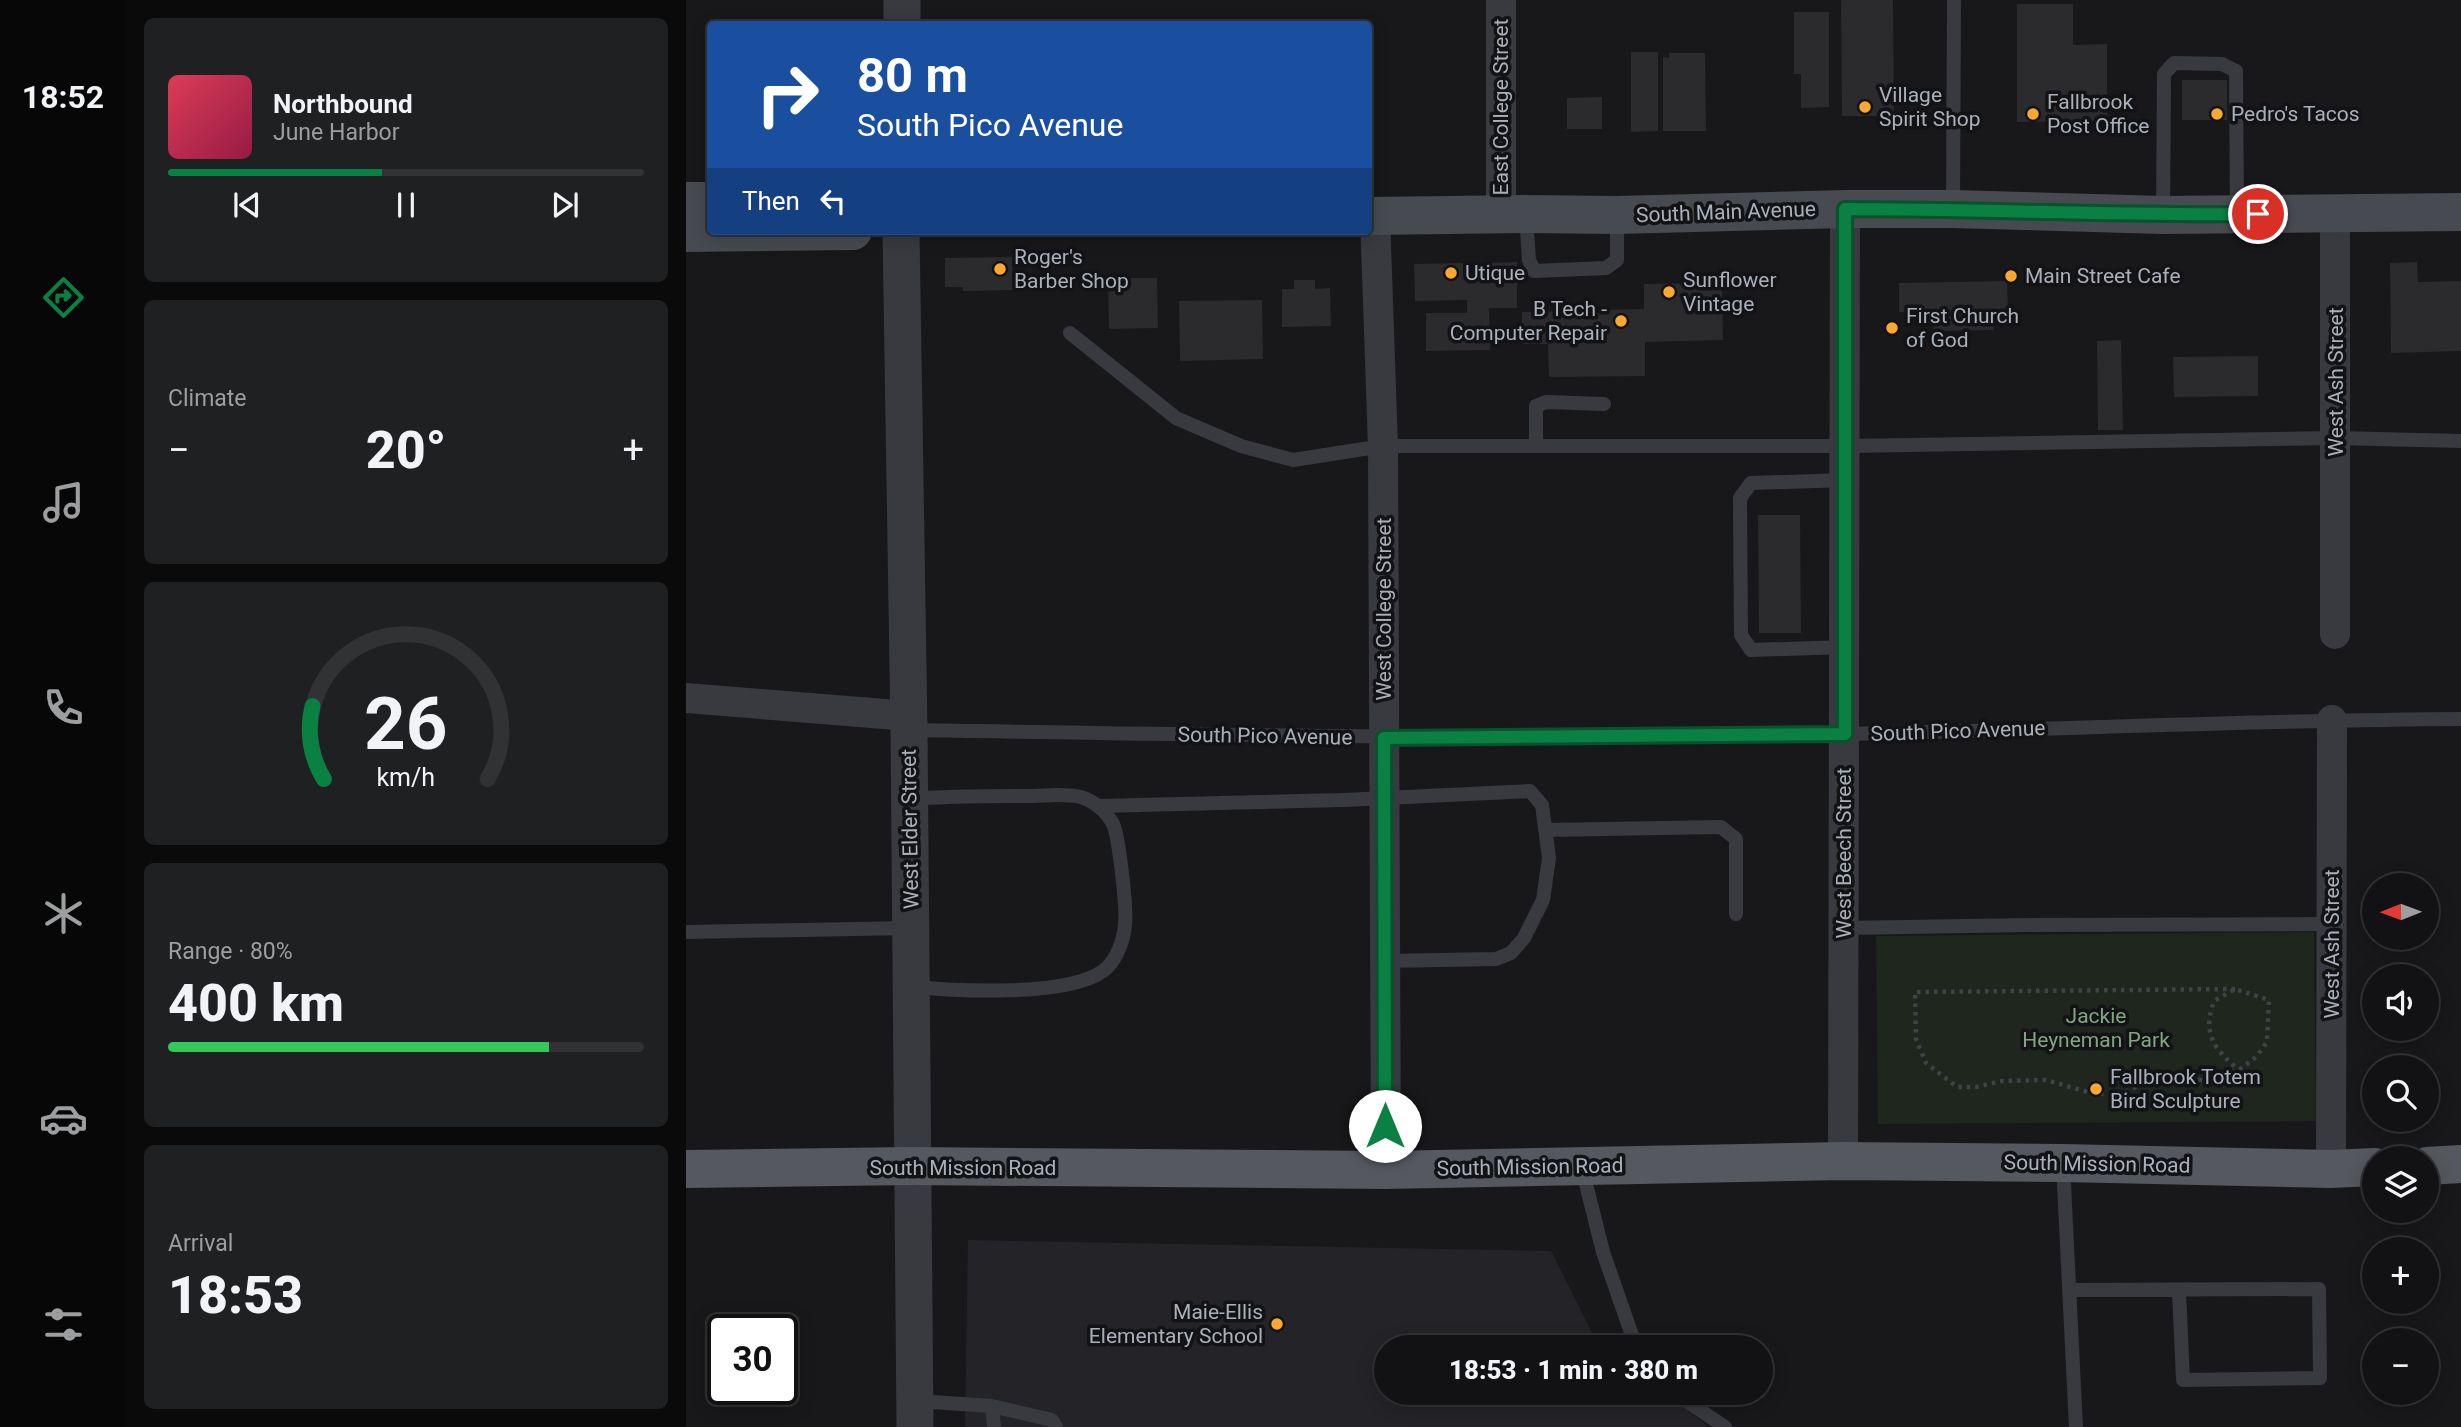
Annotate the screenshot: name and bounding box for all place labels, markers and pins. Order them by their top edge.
place label: Village Spirit Shop [1879,83,1980,131]
place label: Fallbrook Post Office [2047,90,2150,138]
marker: Village Spirit Shop [1857,99,1873,115]
place label: Pedro's Tacos [2231,102,2360,126]
marker: Fallbrook Post Office [2025,106,2041,122]
marker: Pedro's Tacos [2209,106,2225,122]
pin [2228,184,2288,244]
place label: Roger's Barber Shop [1014,245,1129,293]
marker: Roger's Barber Shop [992,261,1008,277]
place label: Utique [1465,261,1525,285]
place label: Main Street Cafe [2025,264,2181,288]
marker: Utique [1443,265,1459,281]
place label: Sunflower Vintage [1683,268,1777,316]
marker: Main Street Cafe [2003,268,2019,284]
marker: Sunflower Vintage [1661,284,1677,300]
place label: B Tech - Computer Repair [1450,297,1607,345]
place label: First Church of God [1906,304,2019,352]
marker: B Tech - Computer Repair [1613,313,1629,329]
marker: First Church of God [1884,320,1900,336]
place label: Fallbrook Totem Bird Sculpture [2110,1065,2261,1113]
marker: Fallbrook Totem Bird Sculpture [2088,1081,2104,1097]
place label: Maie-Ellis Elementary School [1089,1300,1263,1348]
marker: Maie-Ellis Elementary School [1269,1316,1285,1332]

